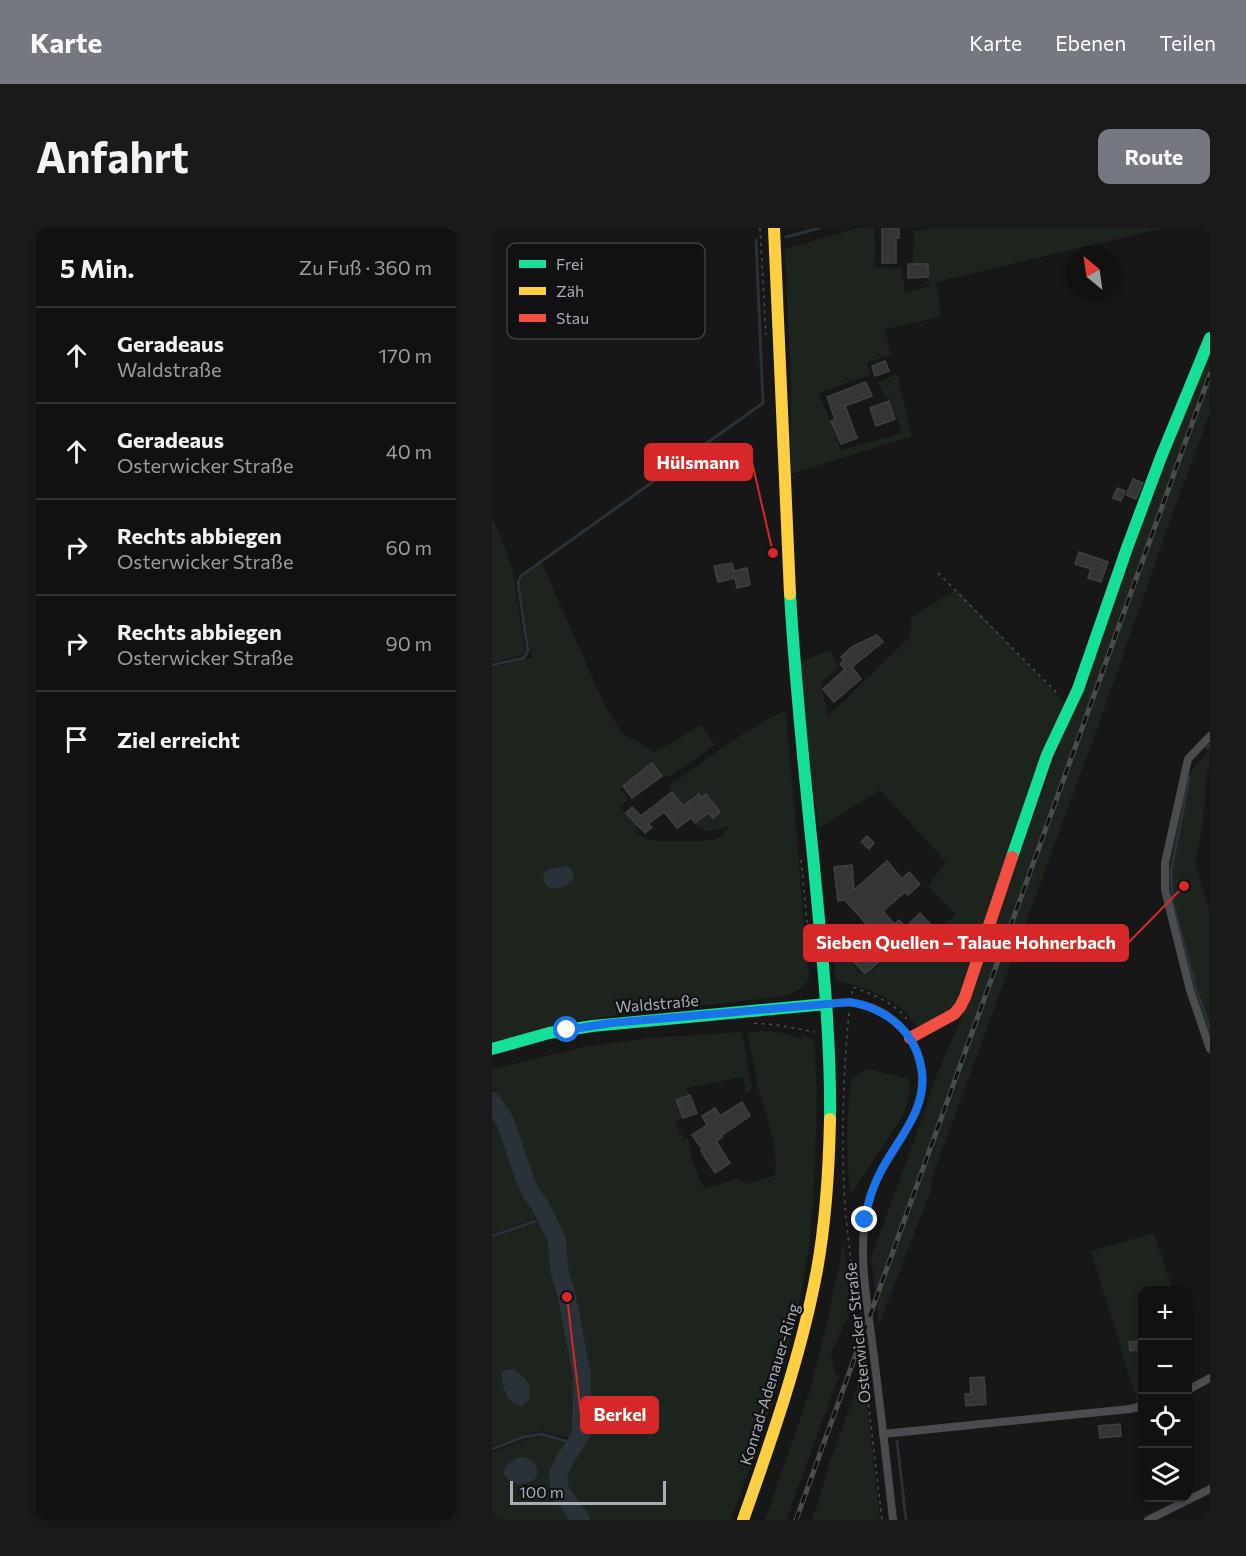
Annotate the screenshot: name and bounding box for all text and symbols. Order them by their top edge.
text: Karte [30,25,102,59]
text: Karte [969,30,1022,55]
text: Ebenen [1055,30,1126,55]
text: Teilen [1159,30,1216,55]
button: Route [1098,129,1210,184]
text: Anfahrt [36,130,189,182]
legend [507,243,705,339]
north arrow [1066,246,1120,300]
text: 5 Min. [60,252,134,283]
text: Frei [556,254,584,273]
text: Zu Fuß · 360 m [299,255,432,279]
text: Zäh [556,281,584,300]
text: Stau [556,308,589,327]
text: Geradeaus [117,330,224,357]
icon: ahead [60,339,93,372]
text: 170 m [379,343,432,367]
text: Waldstraße [117,357,222,381]
text: Geradeaus [117,426,224,453]
icon: ahead [60,435,93,468]
text: 40 m [386,439,432,463]
callout: Hülsmann [645,444,752,480]
text: Hülsmann [656,451,740,473]
text: Osterwicker Straße [117,453,293,477]
text: Rechts abbiegen [117,522,282,549]
icon: right [60,531,93,564]
text: 60 m [386,535,432,559]
text: Osterwicker Straße [117,549,293,573]
text: Rechts abbiegen [117,618,282,645]
icon: right [60,627,93,660]
text: 90 m [386,631,432,655]
text: Osterwicker Straße [117,645,293,669]
icon: arrive [60,723,93,756]
text: Ziel erreicht [117,726,240,753]
callout: Sieben Quellen – Talaue Hohnerbach [804,925,1128,961]
text: Sieben Quellen – Talaue Hohnerbach [816,931,1116,953]
street label: Waldstraße [614,990,700,1016]
route start [553,1016,579,1042]
route end [851,1206,877,1232]
street label: Osterwicker Straße [840,1262,874,1404]
map controls [1138,1286,1192,1502]
button: + [1138,1286,1192,1340]
street label: Konrad-Adenauer-Ring [735,1300,803,1467]
button: − [1138,1340,1192,1394]
button: locate [1138,1394,1192,1448]
callout: Berkel [581,1397,658,1433]
text: Berkel [593,1403,647,1425]
button: layers [1138,1448,1192,1502]
scale bar [510,1478,666,1506]
text: 100 m [519,1482,564,1501]

